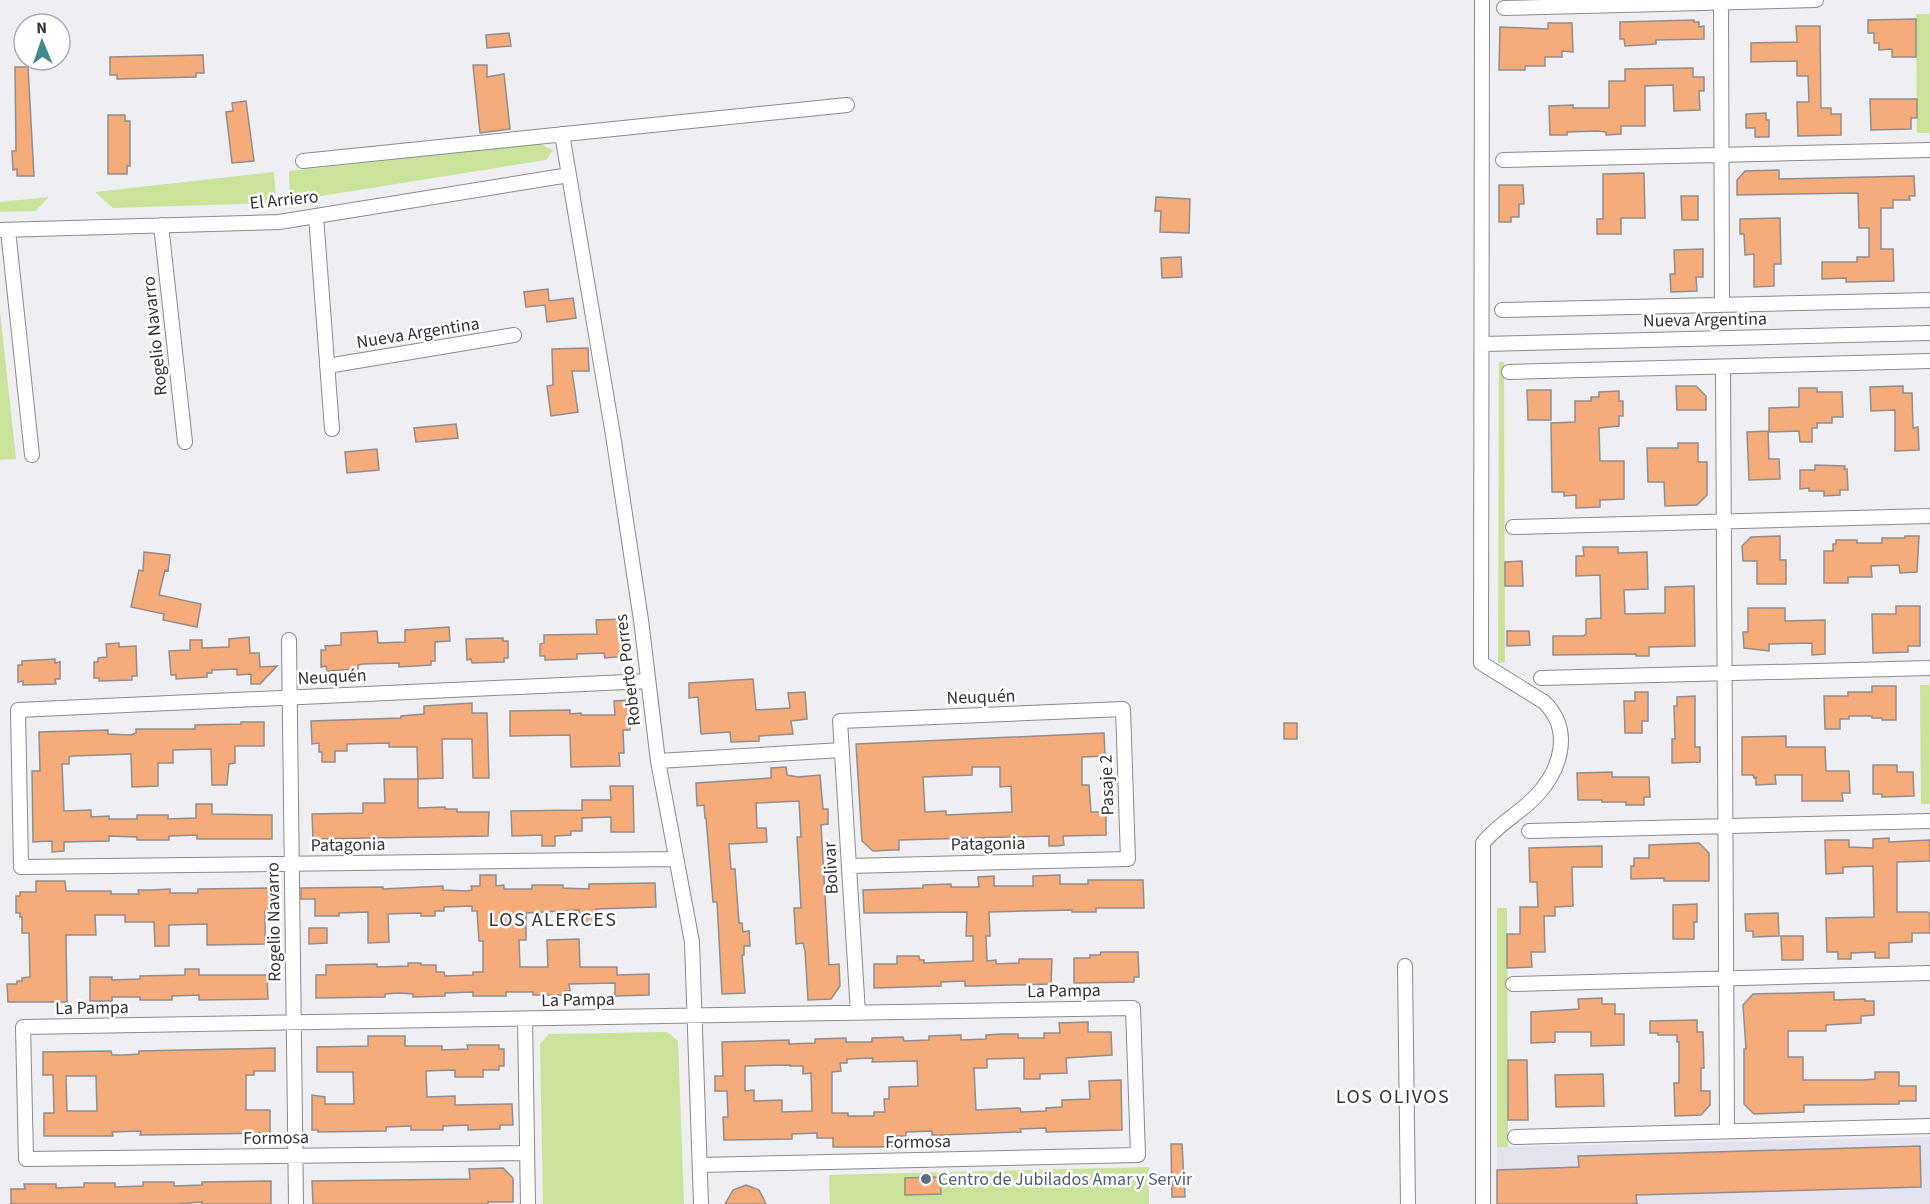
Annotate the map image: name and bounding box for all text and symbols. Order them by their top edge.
north arrow [12,12,72,72]
text: N [36,17,47,39]
street label: El Arriero [248,184,320,216]
street label: Rogelio Navarro [136,275,174,397]
street label: Nueva Argentina [1643,306,1767,334]
street label: Nueva Argentina [355,311,481,355]
street label: Roberto Porres [609,613,647,727]
street label: Neuquén [297,663,367,691]
street label: Neuquén [946,683,1016,711]
street label: Pasaje 2 [1093,754,1121,816]
street label: Patagonia [950,831,1026,857]
street label: Patagonia [310,832,386,858]
street label: Bolivar [817,840,845,895]
street label: Rogelio Navarro [260,862,288,982]
district label: LOS ALERCES [489,906,617,934]
street label: La Pampa [1027,978,1101,1004]
street label: La Pampa [541,987,615,1013]
street label: La Pampa [55,995,129,1021]
district label: LOS OLIVOS [1336,1083,1450,1111]
street label: Formosa [243,1125,309,1151]
street label: Formosa [885,1129,951,1155]
place label: Centro de Jubilados Amar y Servir [938,1167,1193,1192]
marker: Centro de Jubilados Amar y Servir [919,1172,933,1186]

